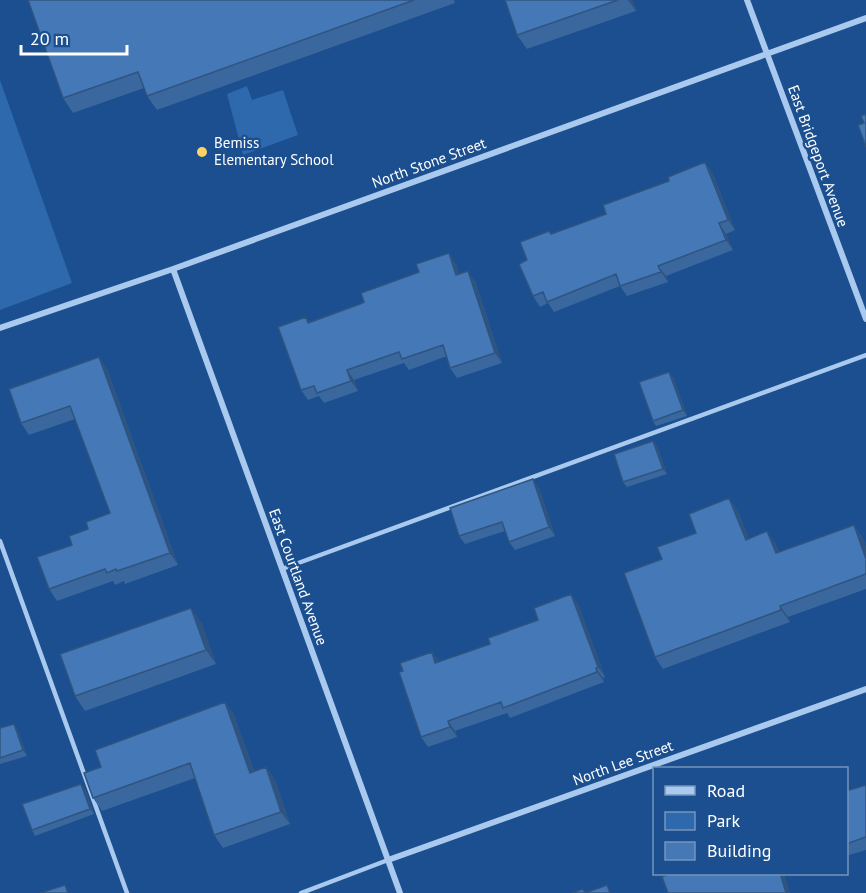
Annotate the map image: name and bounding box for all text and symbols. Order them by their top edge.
scale bar [21,18,128,56]
text: 20 m [30,27,69,50]
street label: East Bridgeport Avenue [784,82,853,229]
place label: Bemiss Elementary School [214,133,334,169]
street label: North Stone Street [369,133,488,192]
marker: Bemiss Elementary School [195,145,209,159]
street label: East Courtland Avenue [265,506,332,648]
street label: North Lee Street [570,736,676,789]
legend [653,767,848,875]
text: Road [707,779,745,802]
text: Park [707,809,740,832]
text: Building [707,839,771,862]

